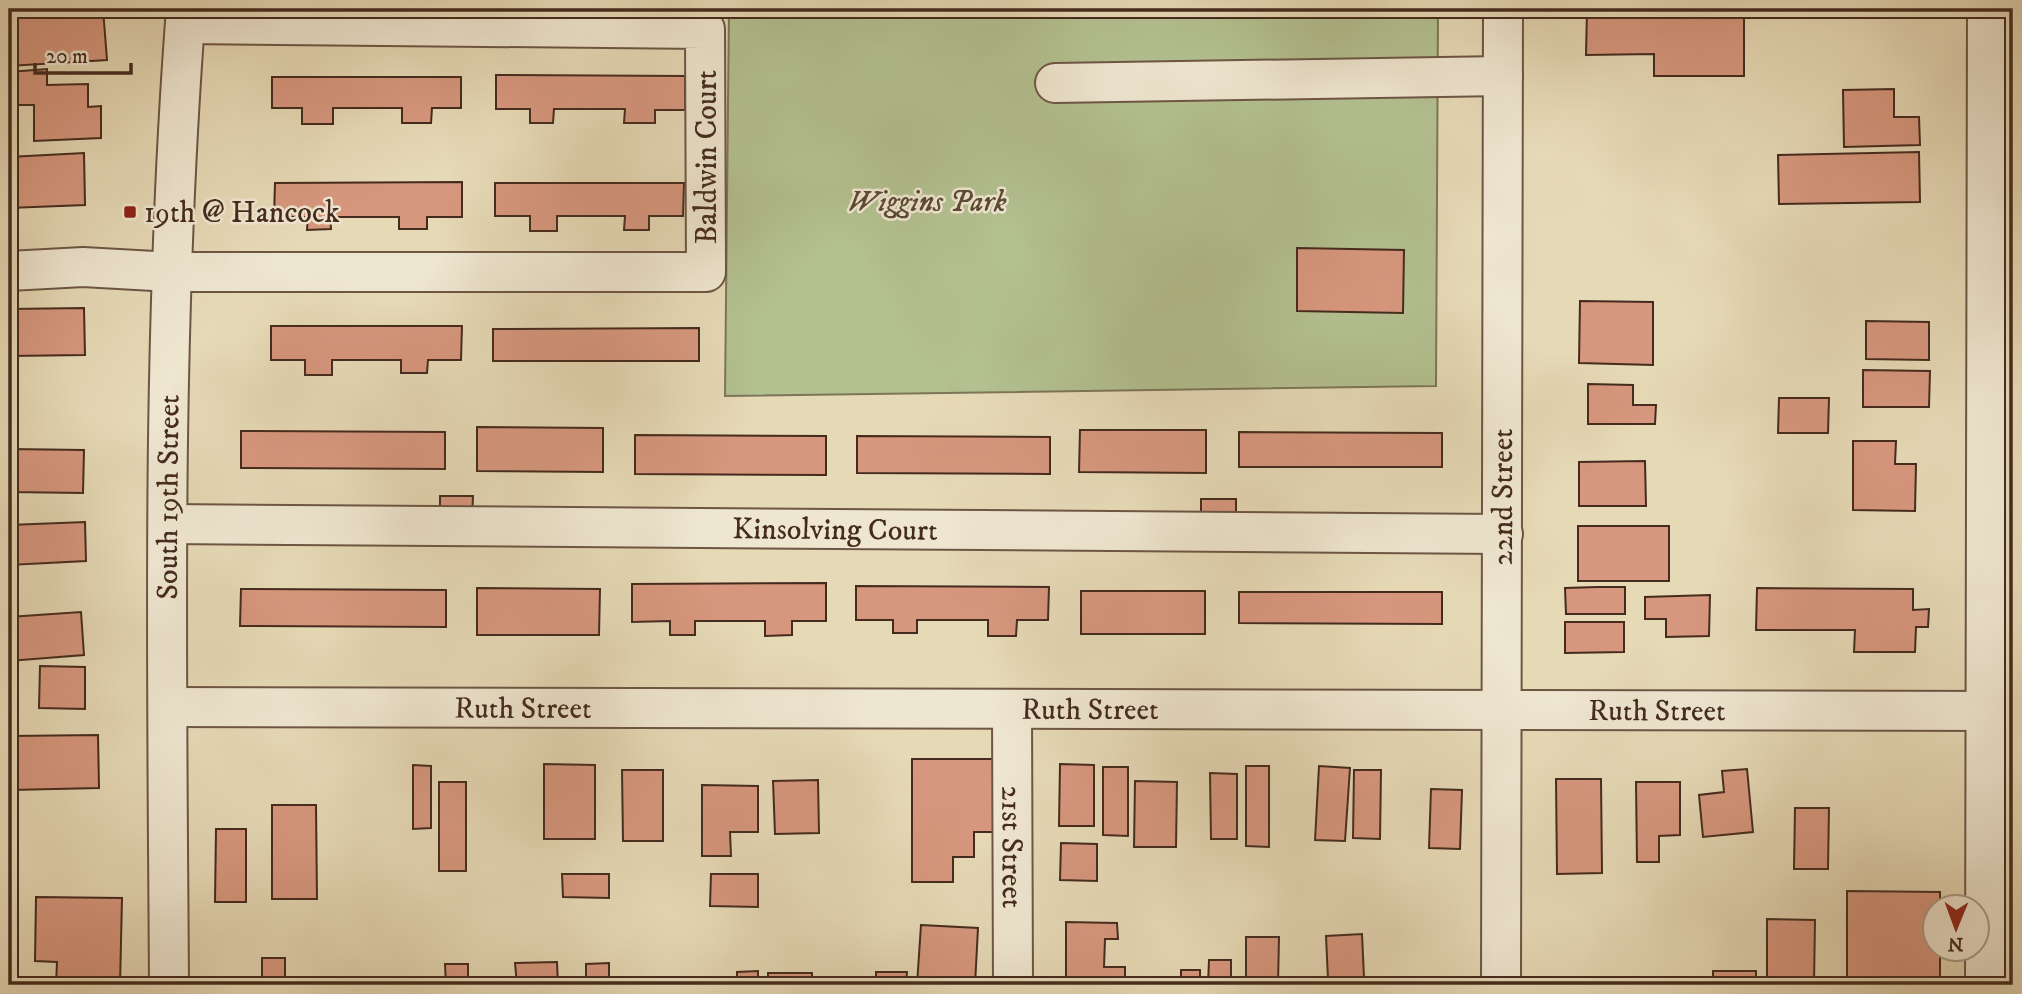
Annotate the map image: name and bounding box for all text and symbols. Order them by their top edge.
scale bar [35,32,131,76]
text: 20 m [46,44,88,70]
street label: Baldwin Court [689,70,726,244]
park label: Wiggins Park [847,184,1007,221]
place label: 19th @ Hancock [144,195,340,232]
marker: 19th @ Hancock [122,204,138,220]
street label: South 19th Street [150,394,189,600]
street label: 22nd Street [1485,428,1522,566]
street label: Kinsolving Court [732,511,938,550]
street label: Ruth Street [454,691,592,728]
street label: Ruth Street [1021,692,1159,729]
street label: Ruth Street [1588,693,1726,730]
street label: 21st Street [992,786,1030,908]
north arrow [1920,892,1990,962]
text: N [1947,932,1964,955]

